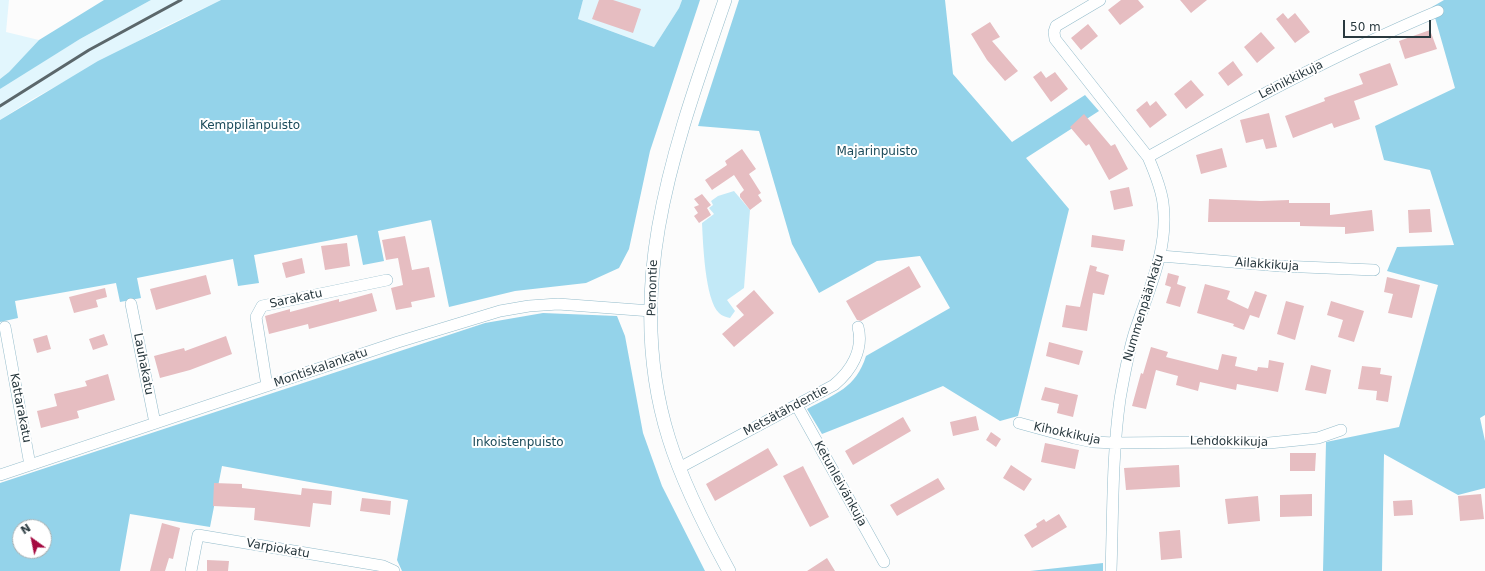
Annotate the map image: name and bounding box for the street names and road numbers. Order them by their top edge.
street label: Leinikkikuja [1256,58,1326,102]
street label: Nummenpäänkatu [1121,253,1167,363]
street label: Ailakkikuja [1234,256,1300,274]
street label: Pernontie [645,259,661,317]
street label: Sarakatu [268,286,324,312]
street label: Lauhakatu [130,332,156,396]
street label: Montiskalankatu [272,345,370,391]
street label: Kattarakatu [6,372,34,444]
street label: Metsätähdentie [741,383,831,439]
street label: Kihokkikuja [1032,420,1102,448]
street label: Lehdokkikuja [1190,434,1268,450]
street label: Ketunleivänkuja [811,439,869,529]
street label: Varpiokatu [245,536,311,562]

